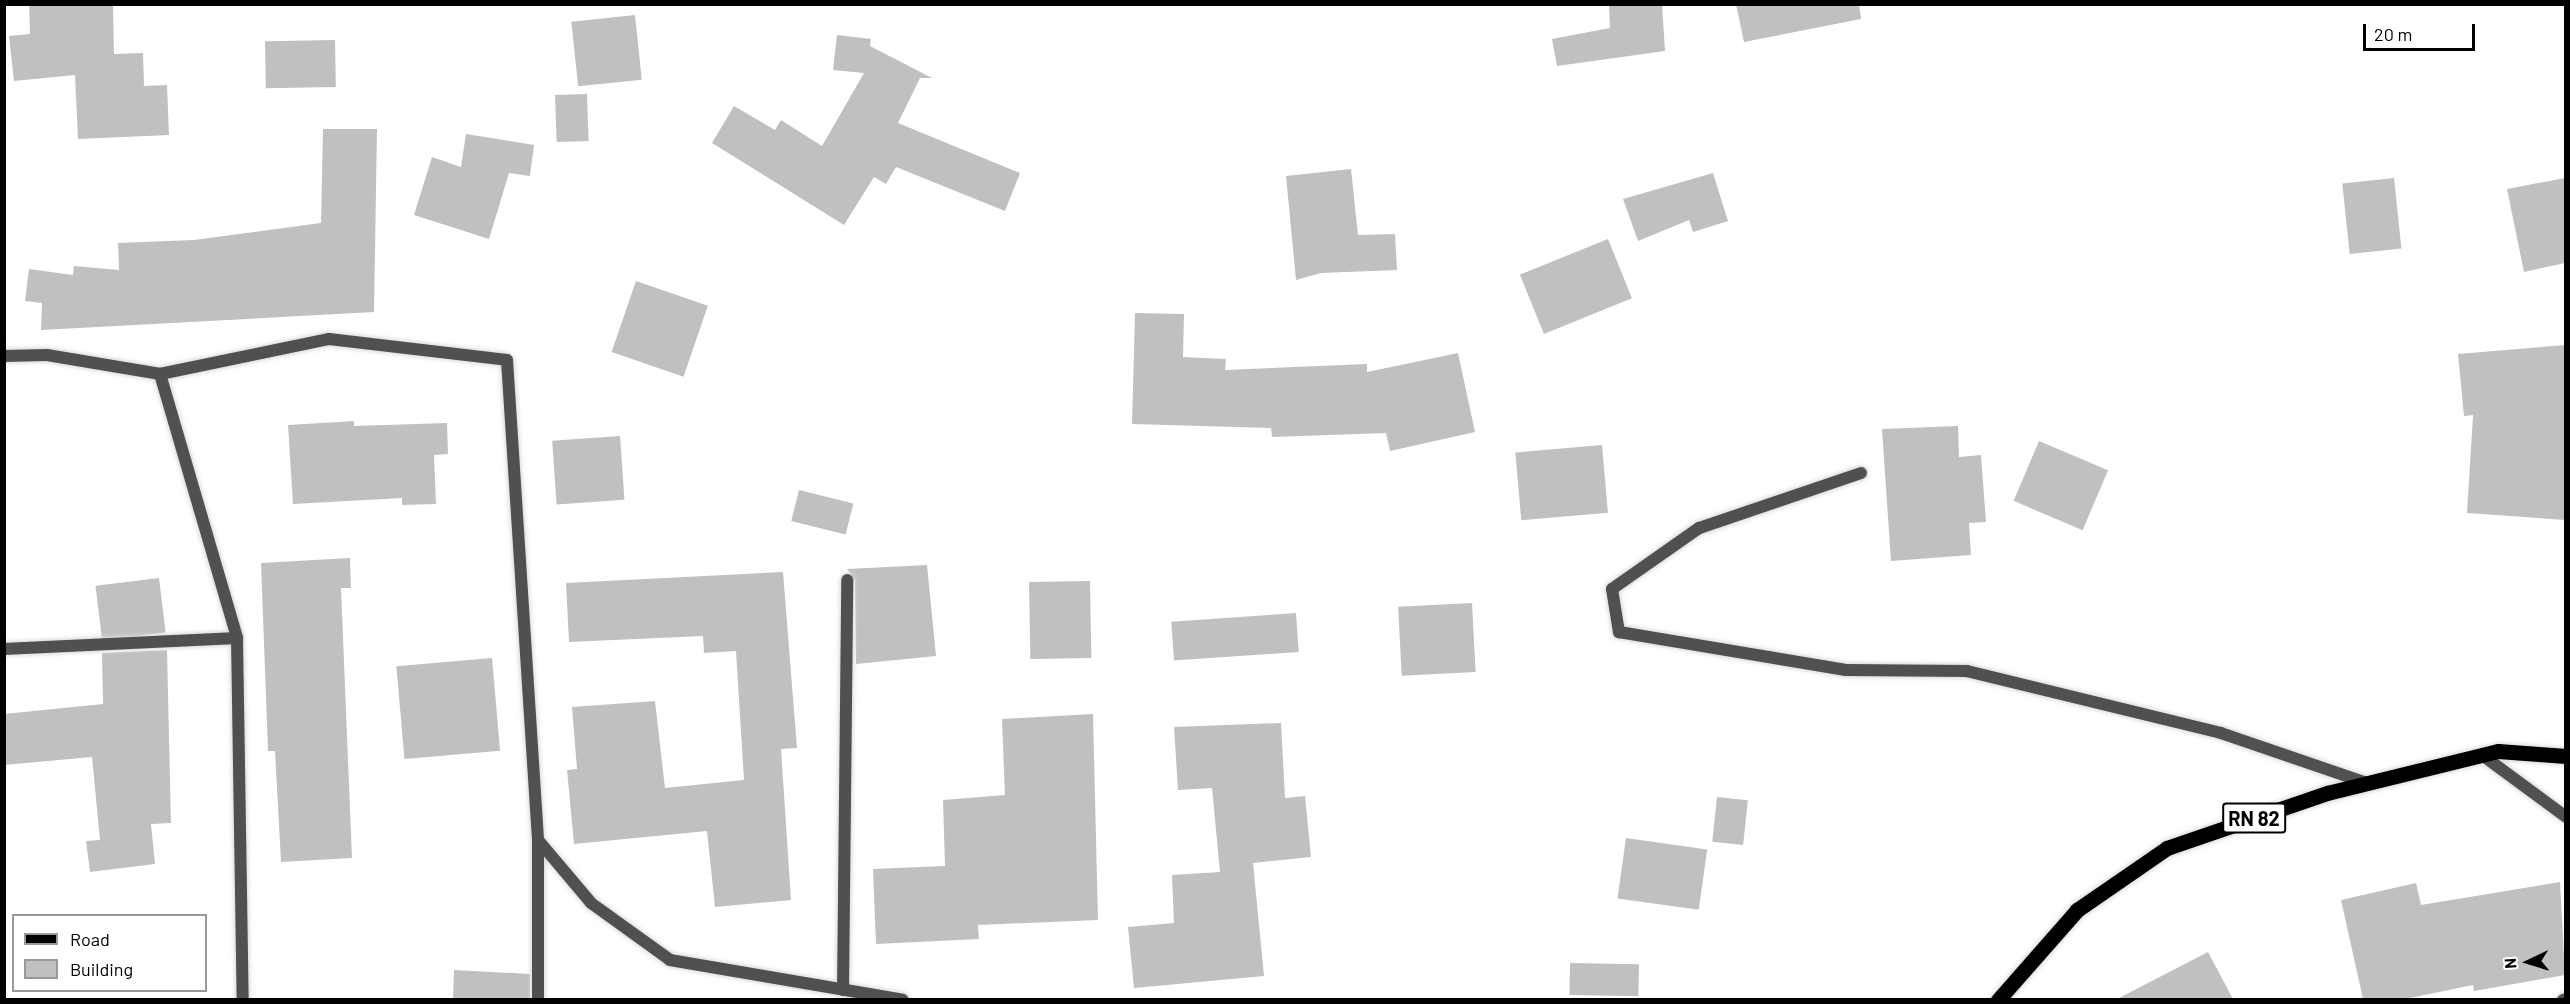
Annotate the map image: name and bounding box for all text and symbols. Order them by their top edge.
scale bar [2366,12,2478,50]
text: 20 m [2374,23,2412,45]
road number: RN 82 [2221,801,2287,835]
legend [12,914,207,992]
text: Road [70,928,110,950]
north arrow [2498,932,2558,992]
text: N [2500,957,2519,969]
text: Building [70,958,133,980]

